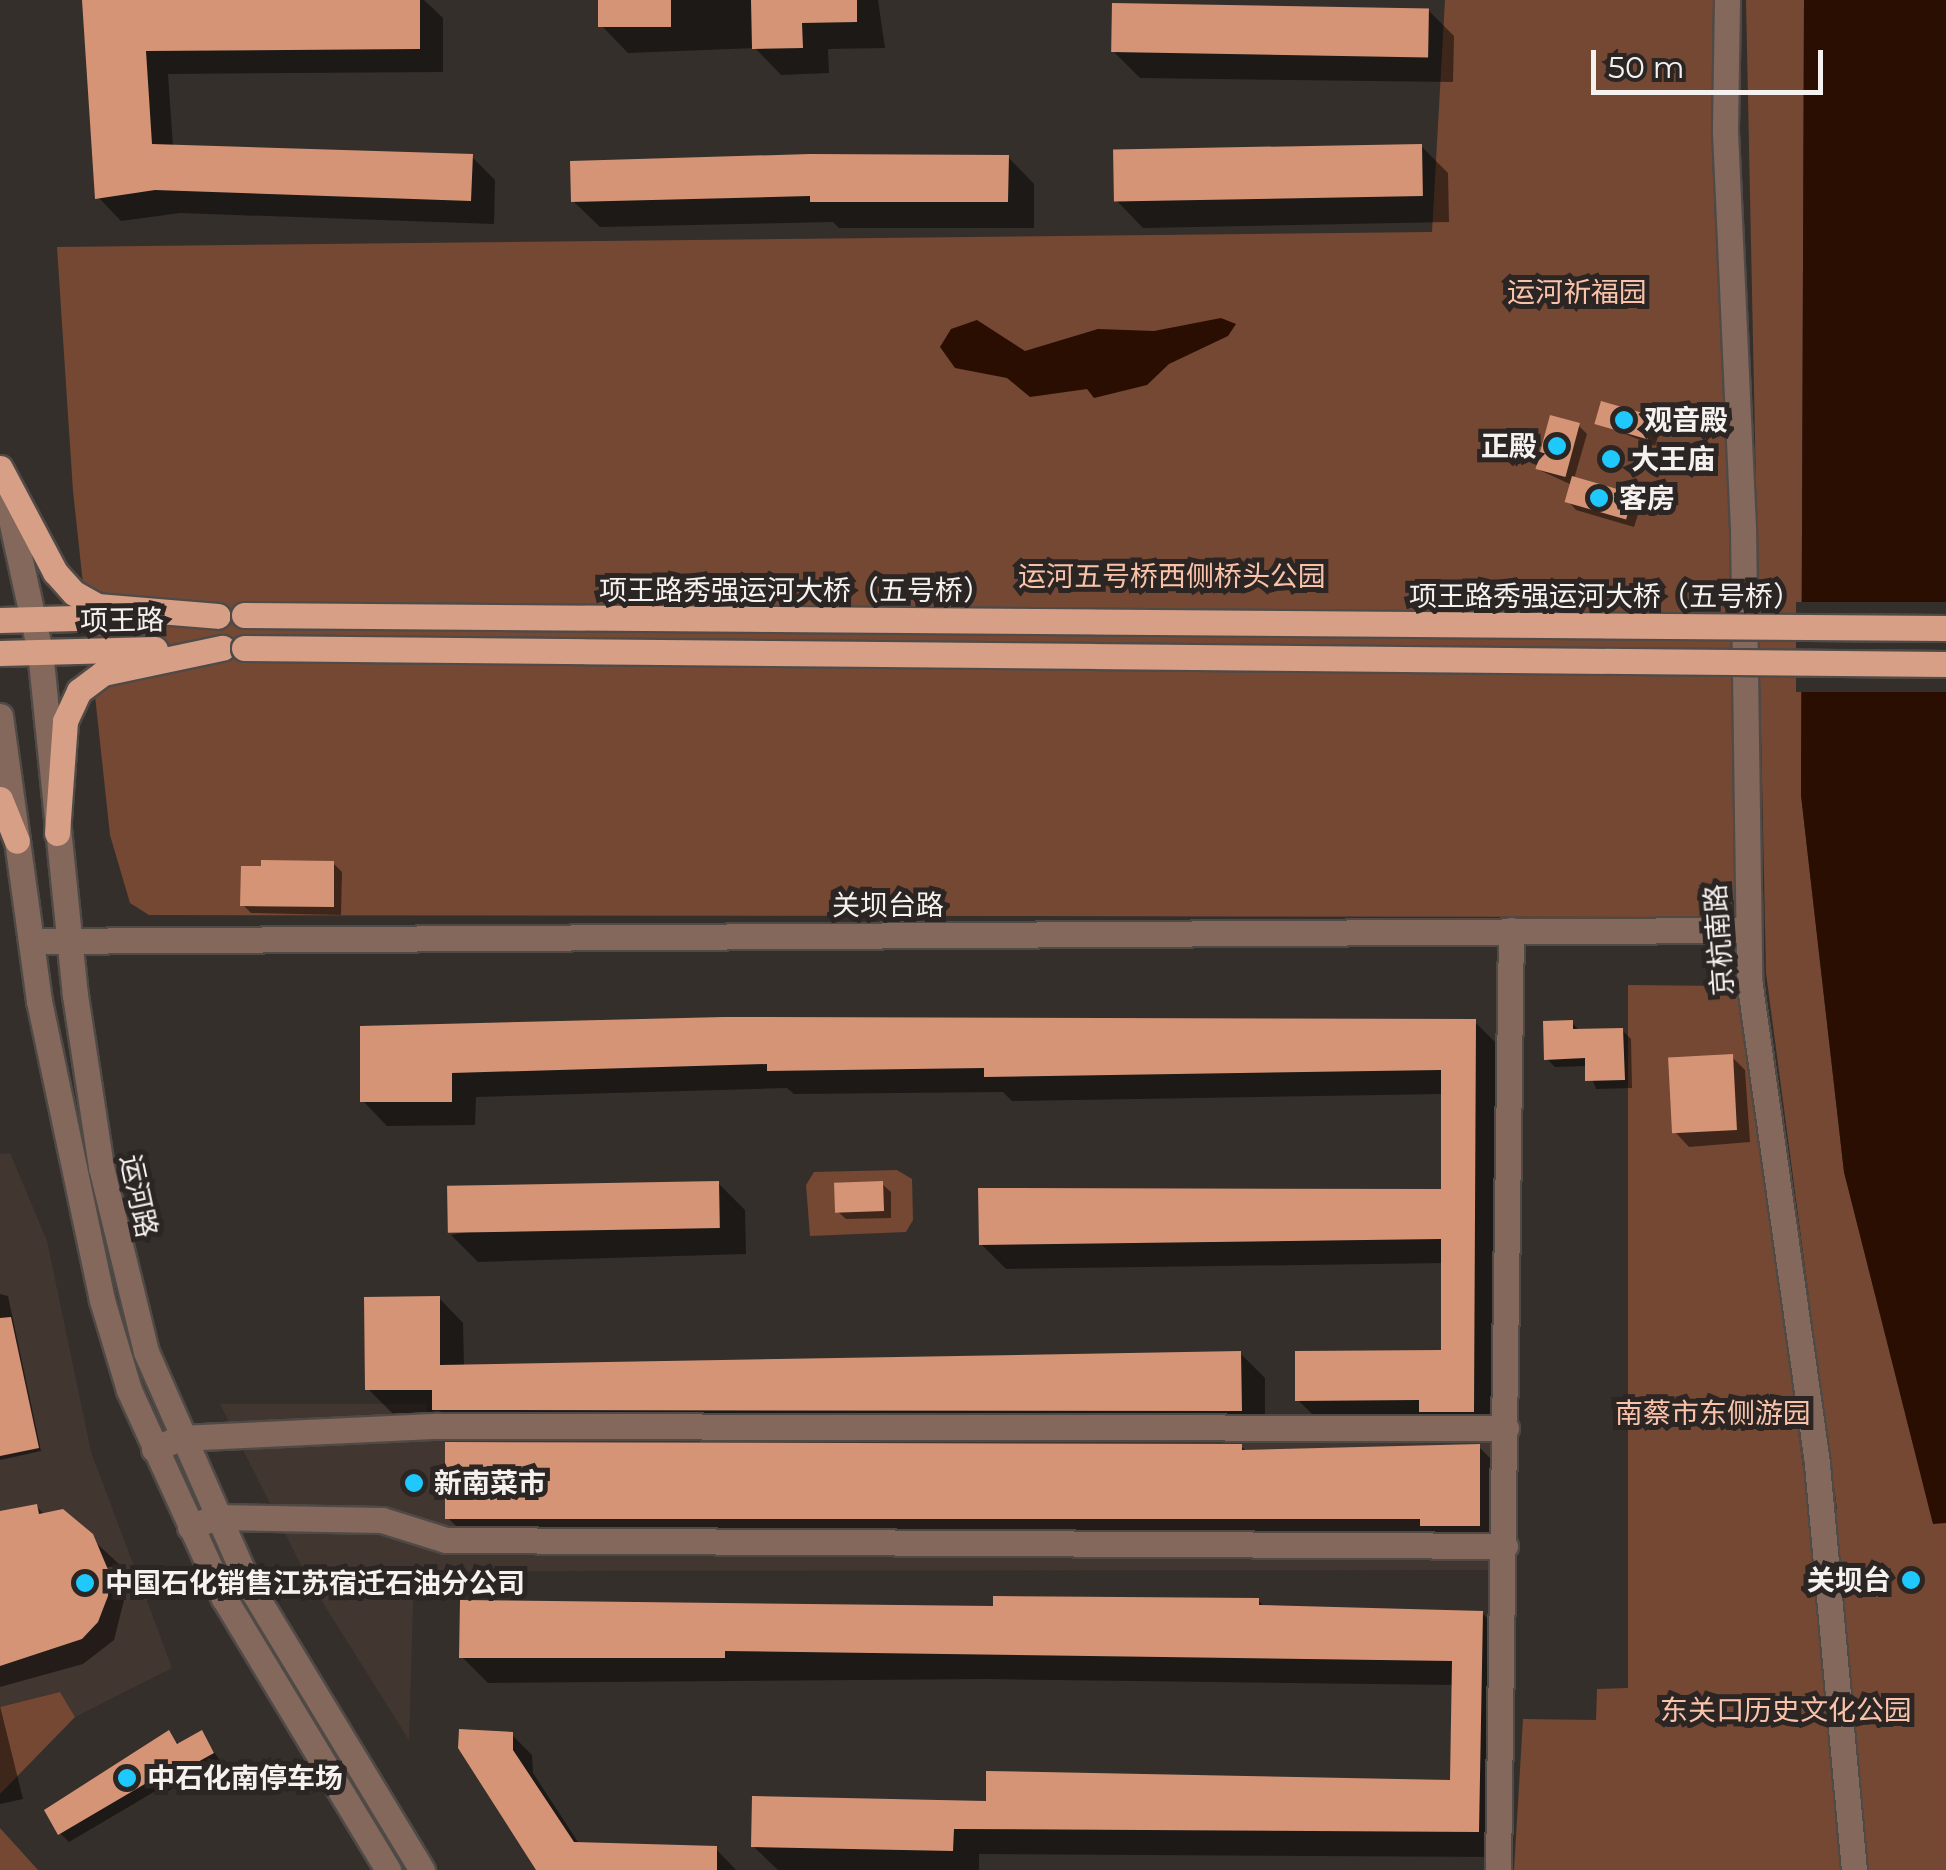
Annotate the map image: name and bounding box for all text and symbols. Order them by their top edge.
scale bar [1596,30,1828,92]
text: 50 m [1608,49,1685,86]
park label: 运河祈福园 [1507,275,1647,309]
place label: 观音殿 [1644,403,1728,437]
marker: 观音殿 [1613,409,1635,431]
place label: 正殿 [1481,429,1537,463]
marker: 正殿 [1546,435,1568,457]
place label: 大王庙 [1631,442,1715,476]
marker: 大王庙 [1600,448,1622,470]
place label: 客房 [1619,481,1675,515]
marker: 客房 [1588,487,1610,509]
park label: 运河五号桥西侧桥头公园 [1018,559,1326,593]
street label: 项王路秀强运河大桥（五号桥） [599,573,991,607]
street label: 项王路秀强运河大桥（五号桥） [1409,579,1801,613]
street label: 项王路 [80,602,164,638]
street label: 京杭南路 [1698,883,1740,997]
street label: 关坝台路 [832,888,944,922]
street label: 运河路 [114,1151,164,1241]
park label: 南蔡市东侧游园 [1615,1396,1811,1430]
place label: 新南菜市 [434,1466,546,1500]
marker: 新南菜市 [403,1472,425,1494]
place label: 关坝台 [1807,1563,1891,1597]
place label: 中国石化销售江苏宿迁石油分公司 [105,1566,525,1600]
marker: 关坝台 [1900,1569,1922,1591]
marker: 中国石化销售江苏宿迁石油分公司 [74,1572,96,1594]
park label: 东关口历史文化公园 [1660,1693,1912,1727]
place label: 中石化南停车场 [147,1761,343,1795]
marker: 中石化南停车场 [116,1767,138,1789]

